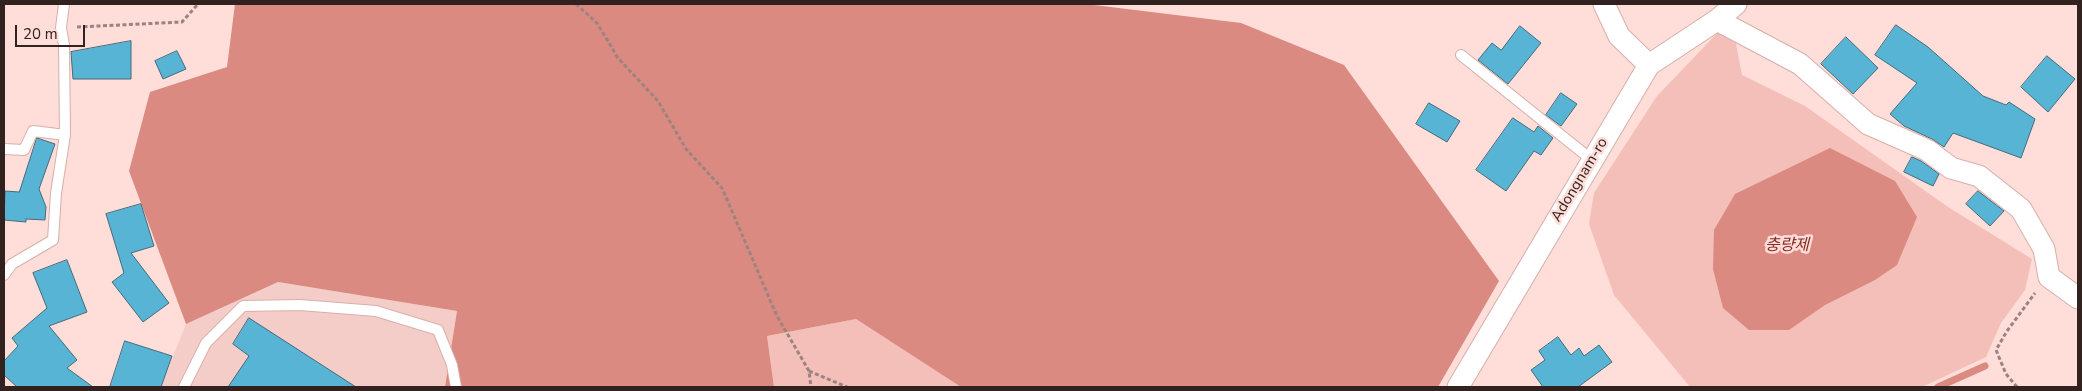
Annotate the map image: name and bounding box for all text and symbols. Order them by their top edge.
scale bar [18,15,88,47]
text: 20 m [23,24,58,44]
street label: Adongnam-ro [1548,135,1612,225]
water label: 충량제 [1765,236,1809,256]

